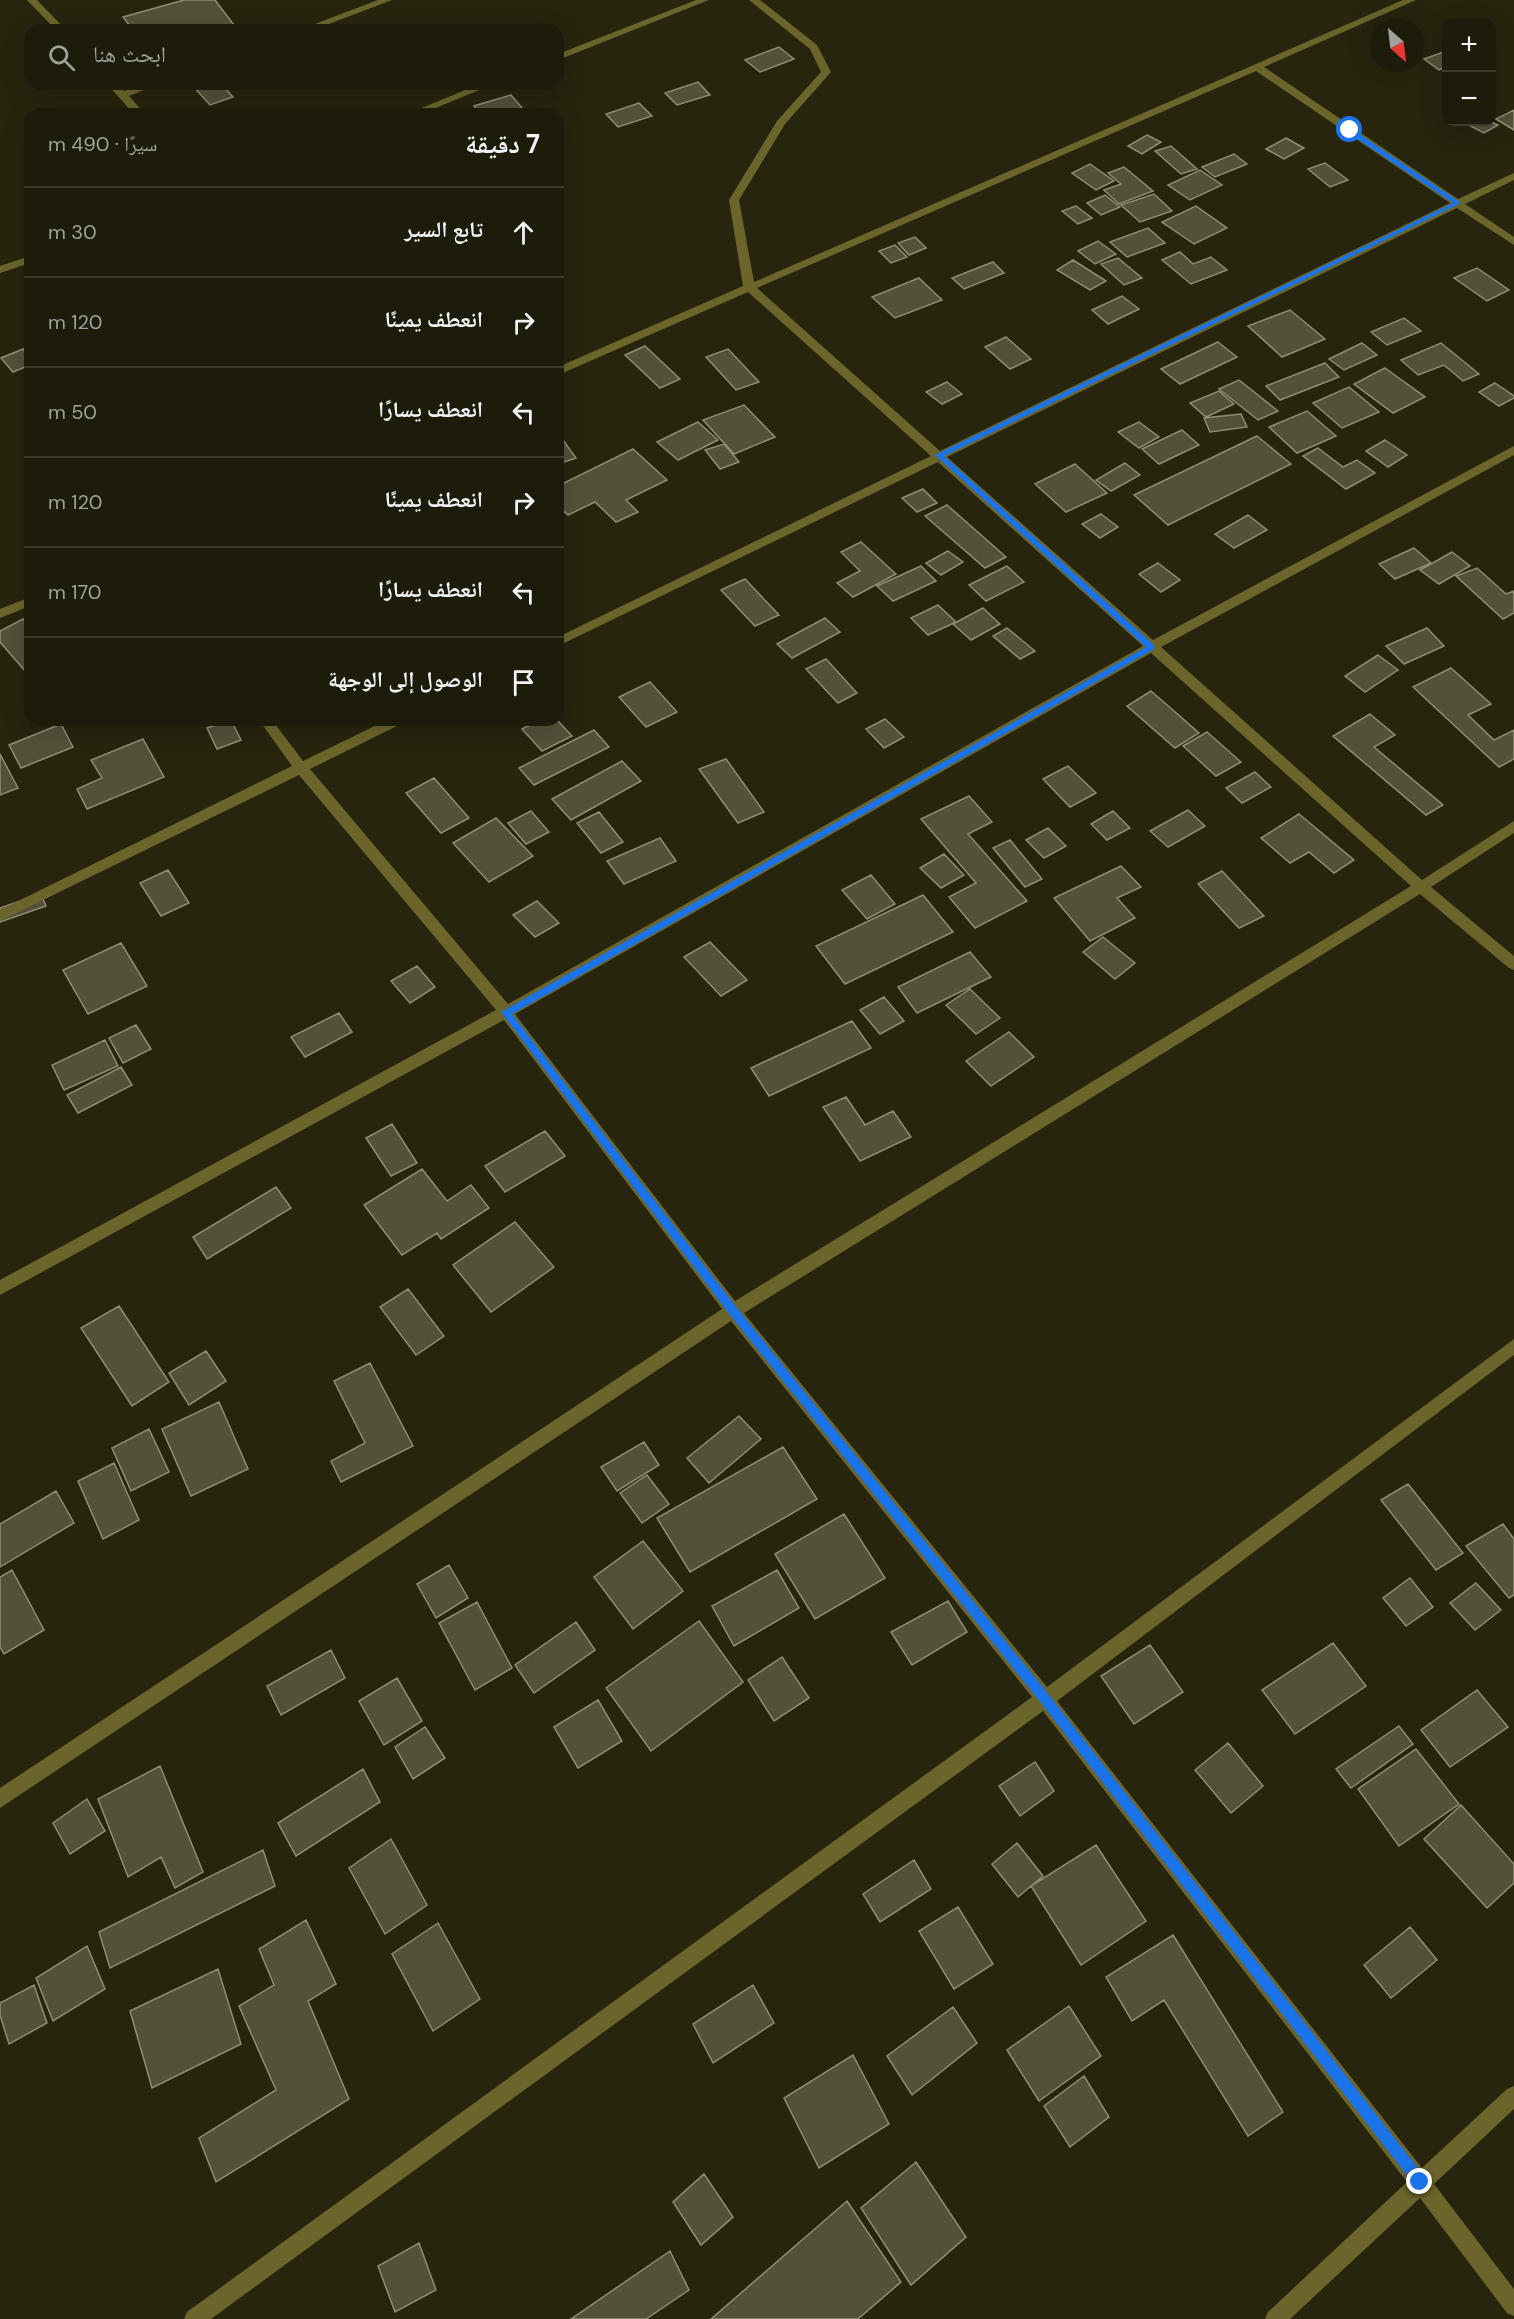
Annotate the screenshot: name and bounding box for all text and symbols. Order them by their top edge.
north arrow [1370,18,1424,72]
map controls [1442,18,1496,126]
button: + [1442,18,1496,72]
search box [24,24,564,90]
text: ابحث هنا [93,40,166,69]
icon: search [45,41,78,74]
button: − [1442,72,1496,126]
route start [1336,116,1362,142]
text: 7 دقيقة [465,127,540,161]
text: سيرًا · 490 m [48,131,157,157]
text: تابع السير [404,215,483,244]
icon: ahead [507,216,540,249]
text: 30 m [48,219,97,245]
text: انعطف يمينًا [385,305,483,334]
icon: right [507,306,540,339]
text: 120 m [48,309,102,335]
text: انعطف يسارًا [378,395,483,424]
icon: left [507,396,540,429]
text: 50 m [48,399,97,425]
text: انعطف يمينًا [385,485,483,514]
icon: right [507,486,540,519]
text: 120 m [48,489,102,515]
text: انعطف يسارًا [378,575,483,604]
icon: left [507,576,540,609]
text: 170 m [48,579,101,605]
text: الوصول إلى الوجهة [328,665,483,694]
icon: arrive [507,666,540,699]
route end [1406,2168,1432,2194]

